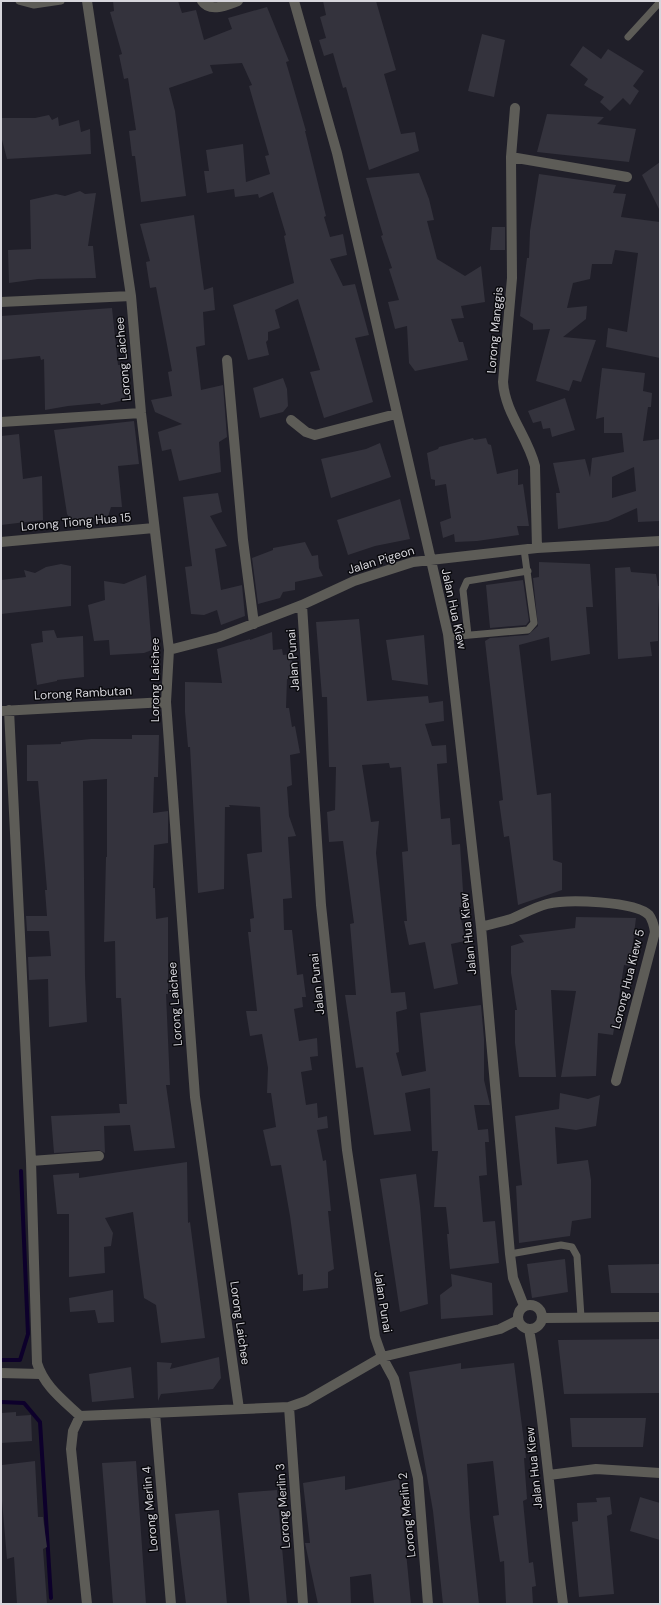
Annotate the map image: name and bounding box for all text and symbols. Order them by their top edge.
street label: Lorong Manggis [483,286,507,374]
street label: Lorong Laichee [111,316,135,402]
street label: Lorong Tiong Hua 15 [20,509,132,535]
street label: Jalan Pigeon [346,542,416,578]
street label: Jalan Hua Kiew [438,567,470,651]
street label: Jalan Punai [283,628,303,691]
street label: Lorong Laichee [147,638,163,722]
street label: Lorong Rambutan [34,682,132,704]
street label: Jalan Hua Kiew [456,892,480,976]
street label: Lorong Hua Kiew 5 [608,927,648,1031]
street label: Jalan Punai [306,952,328,1016]
street label: Lorong Laichee [164,961,186,1047]
street label: Jalan Punai [370,1270,396,1334]
street label: Lorong Laichee [226,1280,254,1366]
street label: Jalan Hua Kiew [522,1426,546,1510]
street label: Lorong Merlin 3 [272,1463,294,1549]
street label: Lorong Merlin 4 [138,1466,162,1552]
street label: Lorong Merlin 2 [395,1472,419,1558]

